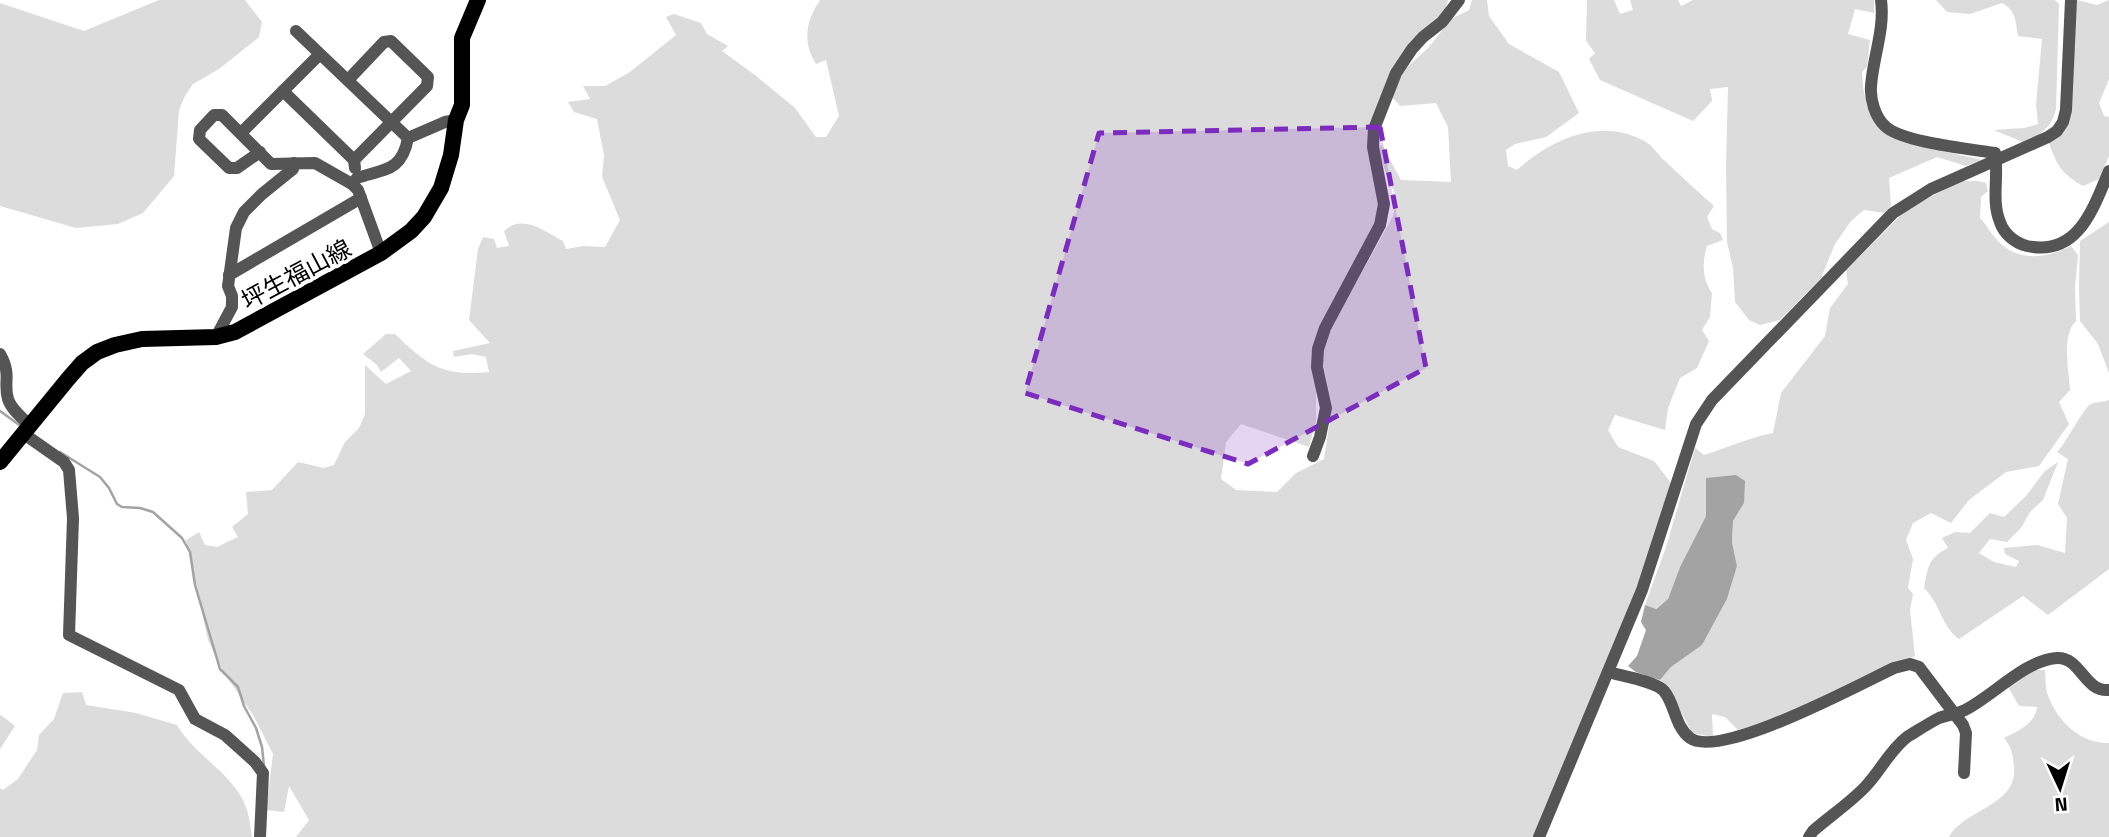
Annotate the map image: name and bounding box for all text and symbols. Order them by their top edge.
street label: 坪生福山線 [235,230,357,318]
north arrow [2025,753,2095,823]
text: N [2054,791,2069,820]

